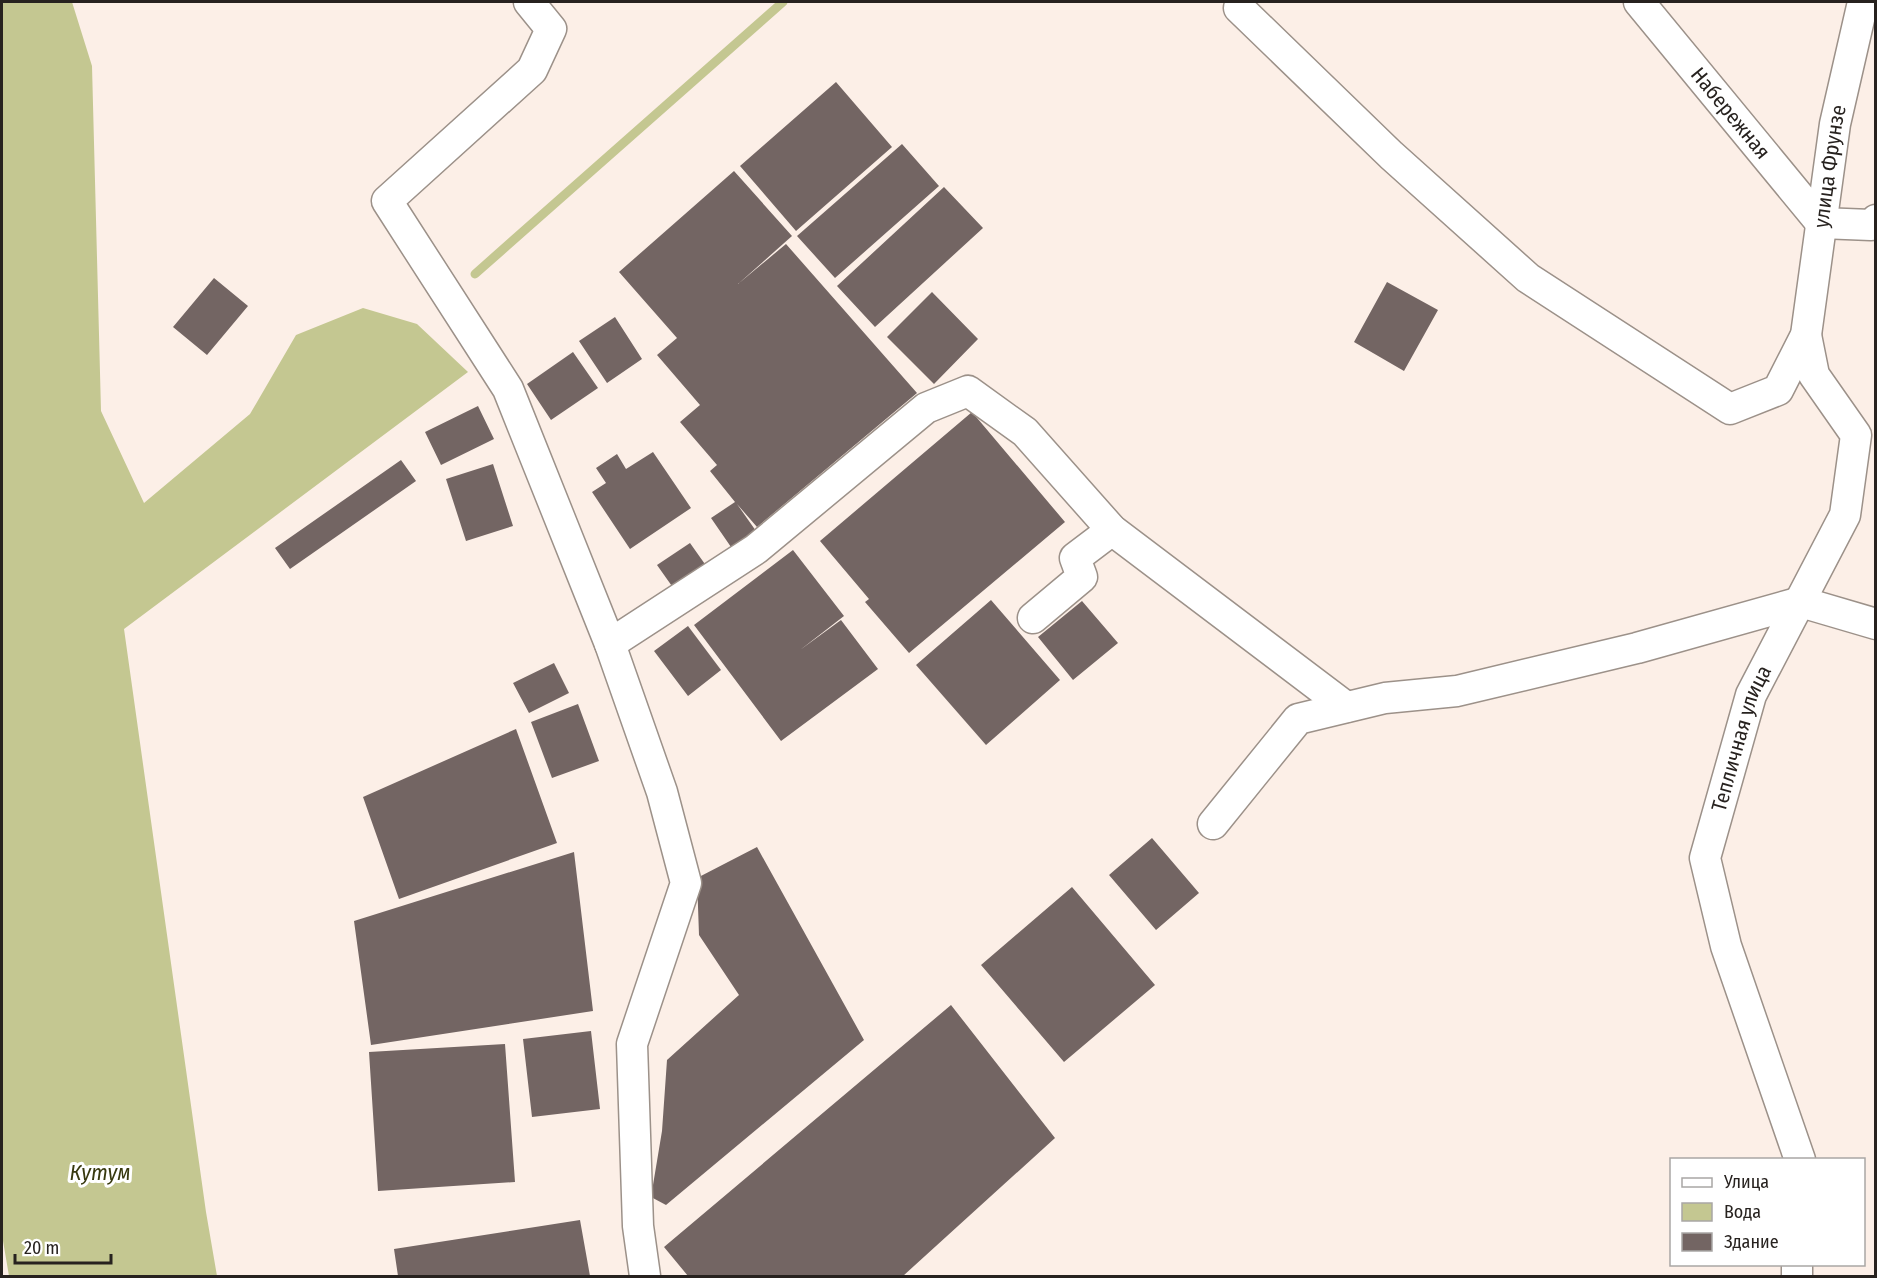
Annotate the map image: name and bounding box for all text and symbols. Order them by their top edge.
street label: Набережная [1685,62,1776,164]
street label: улица Фрунзе [1808,102,1852,230]
street label: Тепличная улица [1706,661,1777,814]
legend [1670,1158,1865,1266]
water label: Кутум [69,1159,131,1186]
text: Улица [1723,1171,1769,1193]
text: Вода [1724,1201,1761,1223]
scale bar [15,1227,111,1265]
text: Здание [1724,1231,1779,1253]
text: 20 m [24,1237,59,1259]

